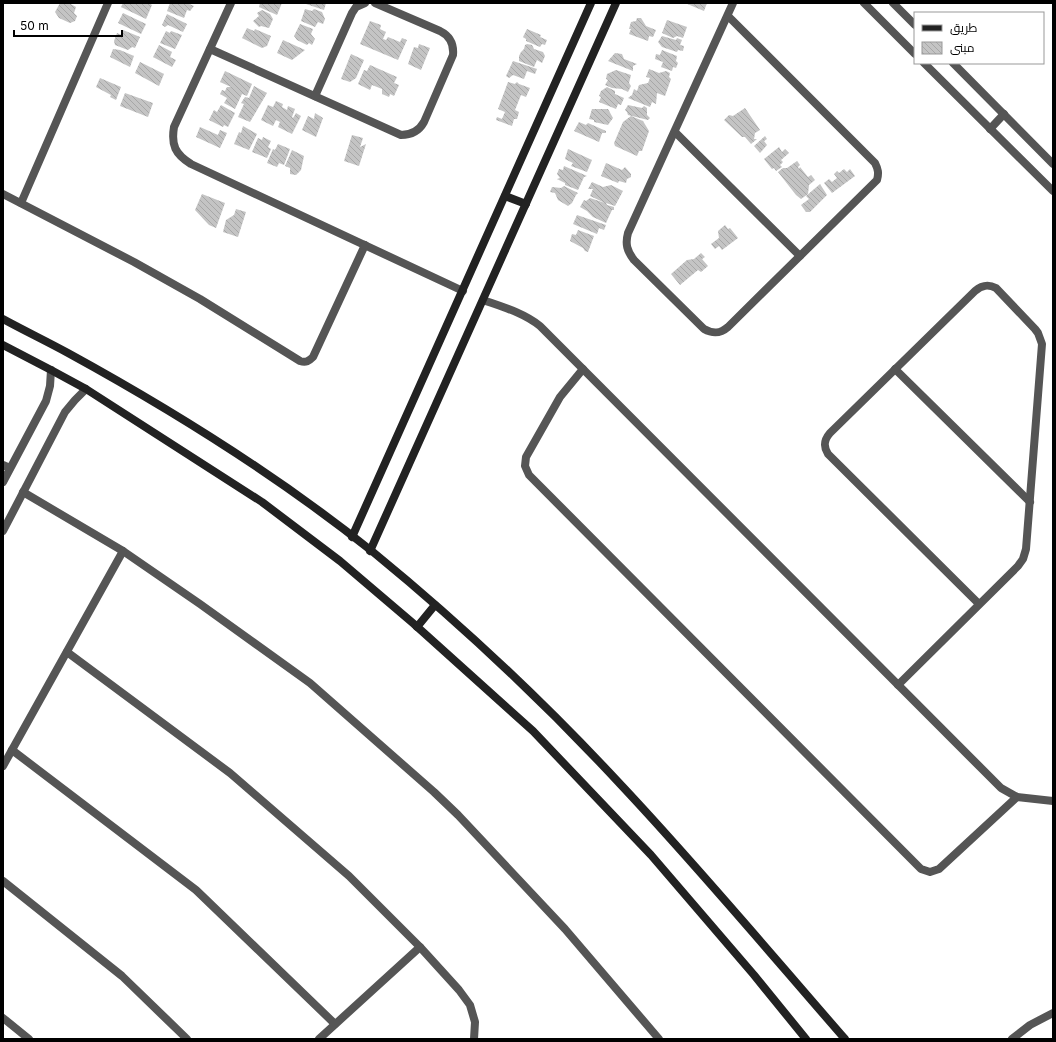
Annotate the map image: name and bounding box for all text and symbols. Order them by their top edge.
scale bar [14,12,122,38]
legend [914,12,1044,64]
text: 50 m [20,18,49,33]
text: طريق [950,20,978,35]
text: مبنى [950,40,975,55]

